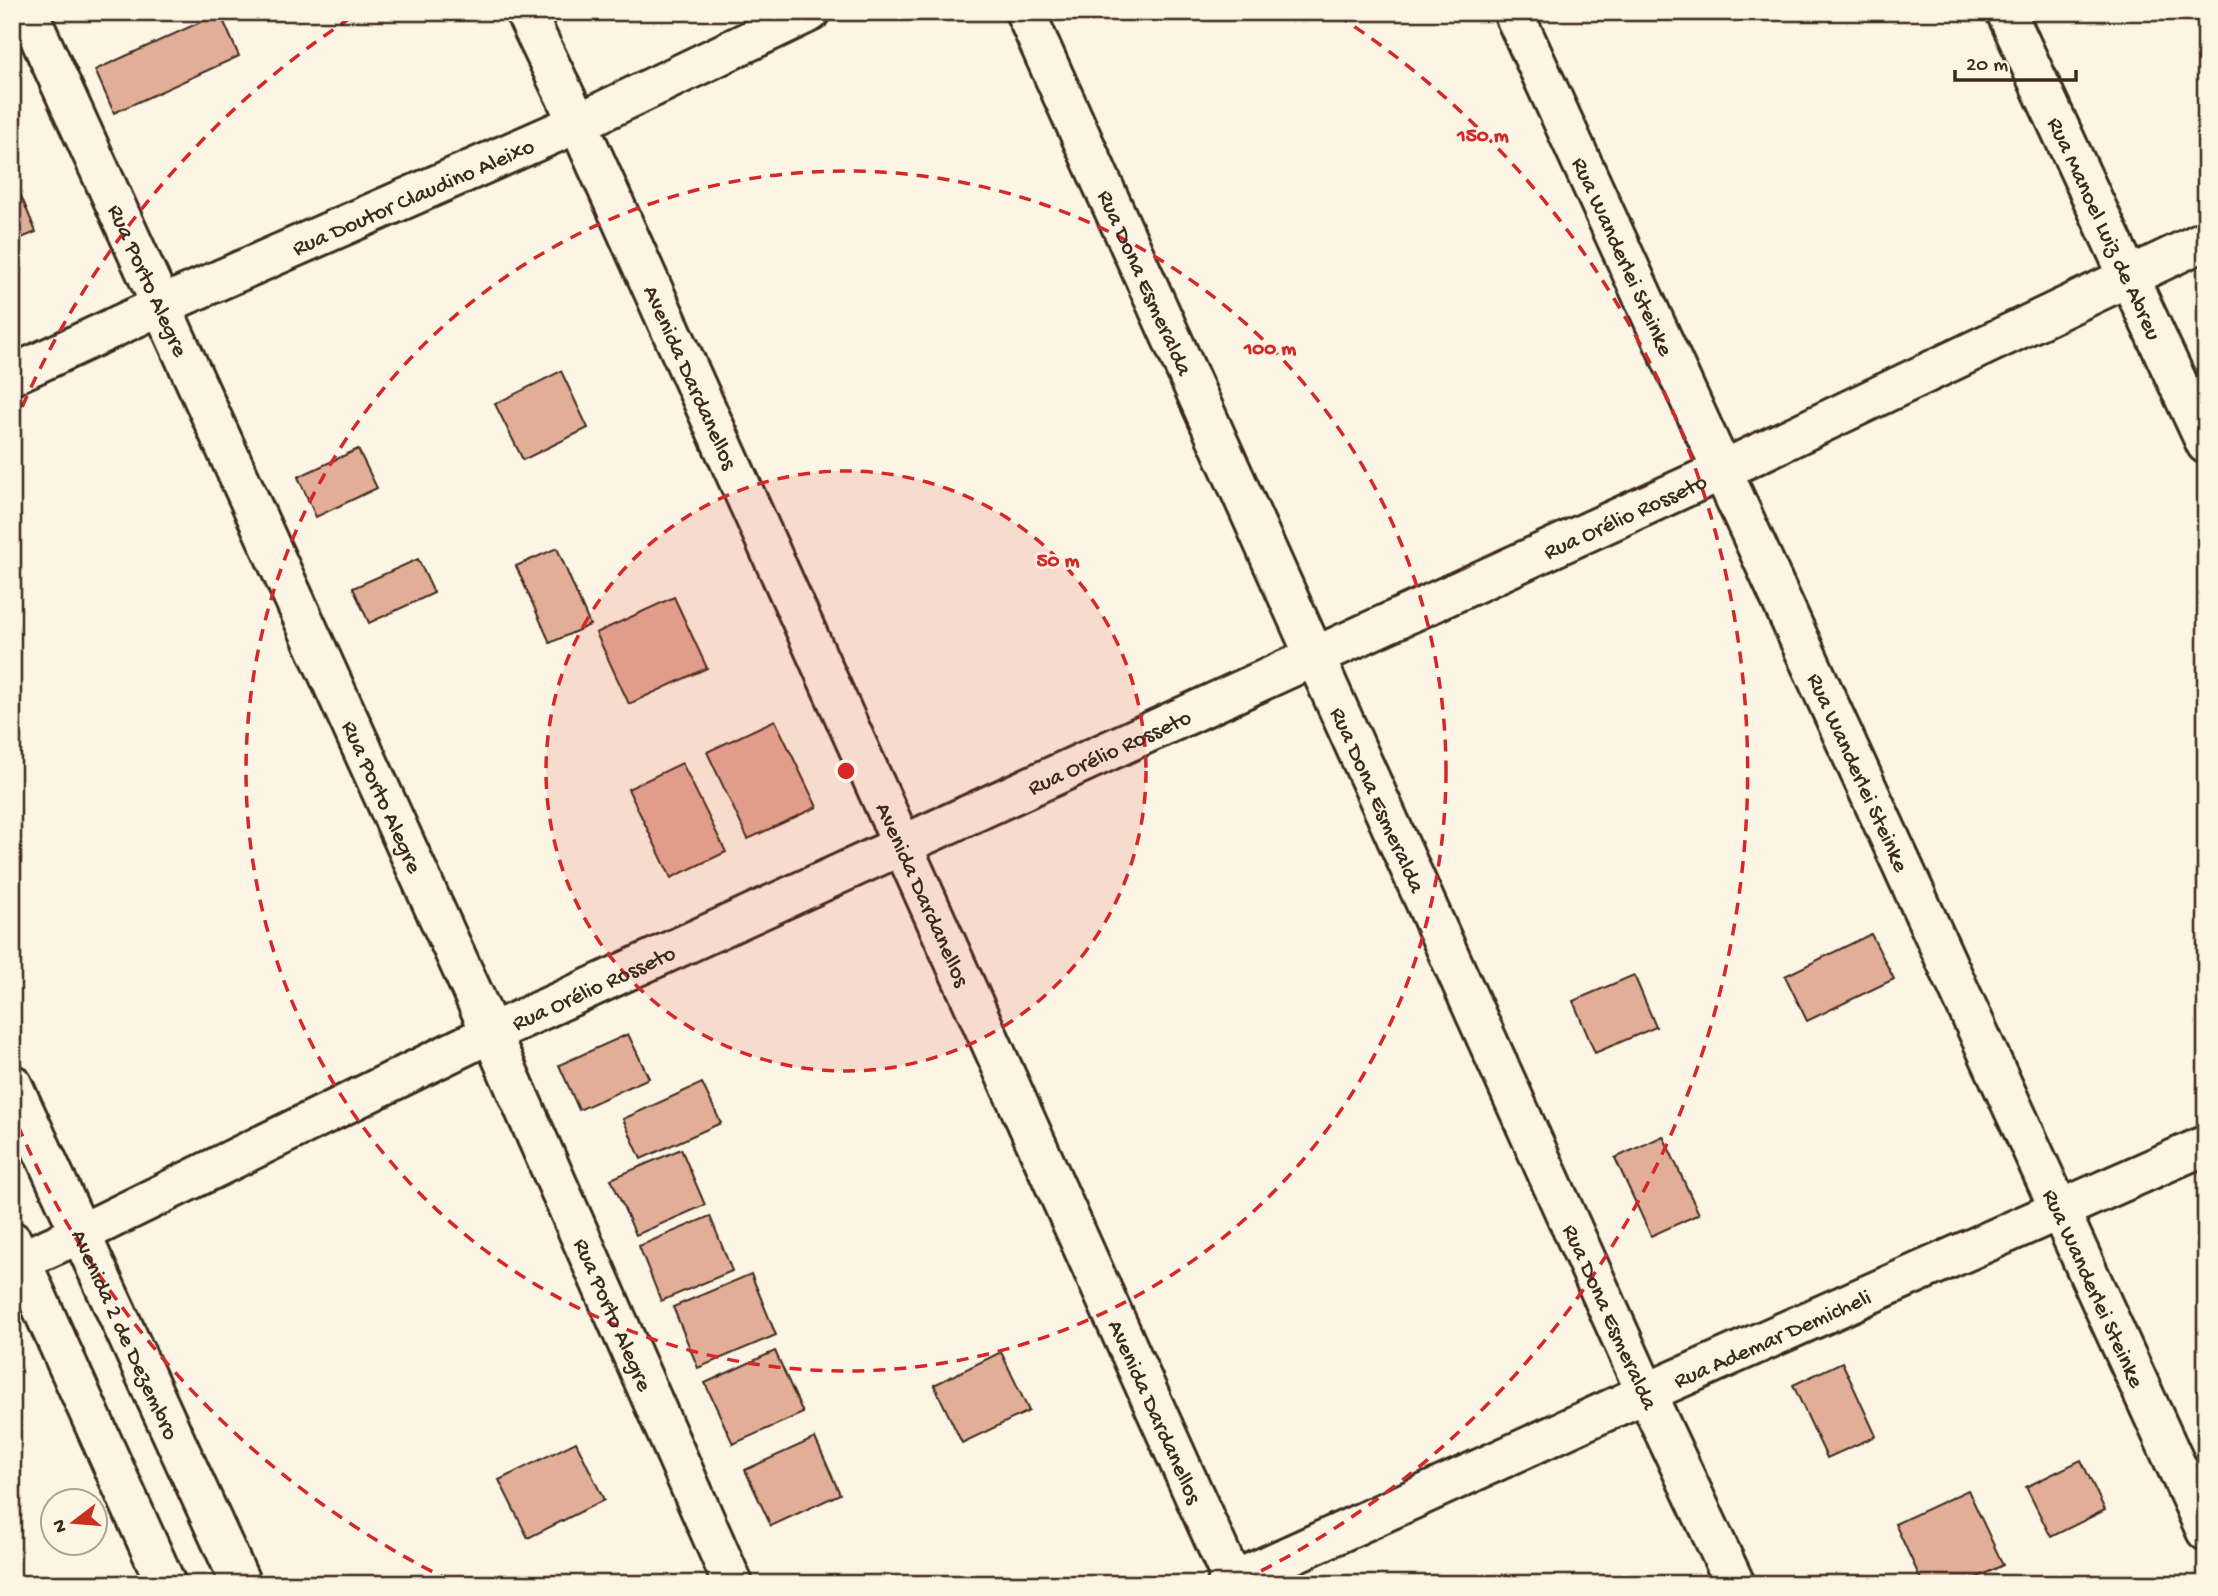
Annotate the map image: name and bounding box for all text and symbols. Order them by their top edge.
scale bar [1955,38,2076,82]
text: 20 m [1966,54,2008,79]
street label: Rua Manoel Luiz de Abreu [2040,114,2166,345]
text: 150 m [1456,125,1509,150]
street label: Rua Doutor Claudino Aleixo [289,134,539,263]
street label: Rua Wanderlei Steinke [1564,154,1678,362]
street label: Rua Dona Esmeralda [1090,186,1197,381]
street label: Rua Porto Alegre [100,201,193,363]
street label: Avenida Dardanellos [636,282,742,475]
text: 100 m [1243,338,1296,363]
street label: Rua Orélio Rosseto [1540,469,1712,567]
text: 50 m [1037,550,1080,575]
street label: Rua Wanderlei Steinke [1799,670,1914,878]
street label: Rua Dona Esmeralda [1322,704,1430,899]
street label: Rua Orélio Rosseto [1024,705,1196,803]
street label: Rua Porto Alegre [334,717,427,879]
centre of rings [834,759,858,783]
street label: Avenida Dardanellos [868,799,974,992]
street label: Rua Orélio Rosseto [509,941,680,1039]
street label: Rua Wanderlei Steinke [2035,1185,2149,1394]
street label: Rua Dona Esmeralda [1555,1221,1662,1416]
street label: Avenida 2 de Dezembro [64,1226,183,1445]
street label: Rua Porto Alegre [566,1235,657,1397]
street label: Rua Ademar Demicheli [1670,1285,1876,1396]
street label: Avenida Dardanellos [1100,1316,1206,1509]
north arrow [38,1488,108,1558]
text: N [48,1517,74,1535]

